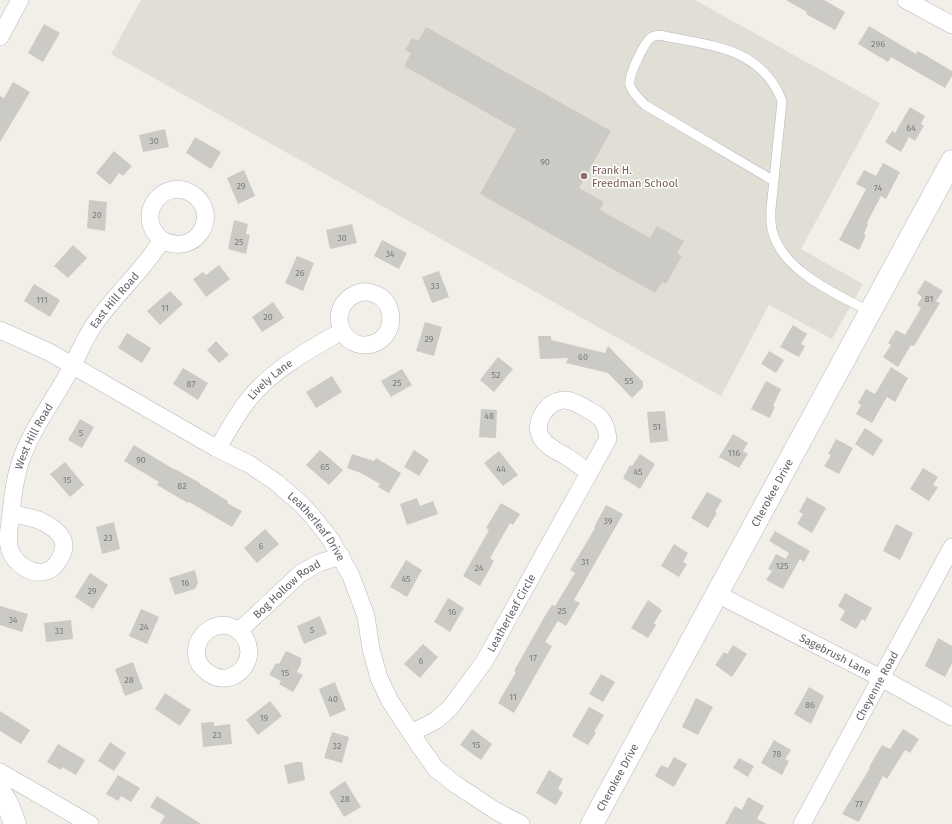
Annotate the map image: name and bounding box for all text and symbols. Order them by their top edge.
house number: 296 [871,39,885,49]
house number: 64 [906,123,916,133]
house number: 30 [149,136,159,146]
house number: 90 [540,157,550,167]
place label: Frank H. Freedman School [592,164,678,190]
marker: Frank H. Freedman School [579,171,589,181]
house number: 29 [236,181,246,191]
house number: 74 [874,183,882,193]
house number: 20 [92,210,102,220]
house number: 30 [337,233,347,243]
house number: 25 [235,237,244,247]
house number: 34 [385,249,395,259]
house number: 26 [295,268,305,278]
street label: East Hill Road [87,269,141,331]
house number: 33 [431,281,439,291]
house number: 81 [925,294,933,304]
house number: 111 [36,295,48,305]
house number: 11 [161,303,169,313]
house number: 20 [263,312,273,322]
house number: 29 [424,334,434,344]
house number: 60 [578,352,588,362]
street label: Lively Lane [245,356,295,402]
house number: 52 [492,370,500,380]
house number: 55 [625,376,634,386]
house number: 25 [393,378,402,388]
house number: 87 [187,379,195,389]
street label: West Hill Road [12,401,55,471]
house number: 48 [484,411,494,421]
house number: 51 [653,422,661,432]
house number: 5 [79,428,84,438]
house number: 116 [728,448,740,458]
house number: 90 [136,455,146,465]
street label: Cherokee Drive [748,457,796,529]
house number: 65 [320,462,330,472]
house number: 44 [496,464,506,474]
house number: 45 [633,467,643,477]
house number: 15 [63,475,72,485]
house number: 82 [177,481,187,491]
street label: Leatherleaf Drive [285,489,348,563]
house number: 39 [603,516,613,526]
house number: 23 [104,533,112,543]
house number: 6 [259,541,264,551]
street label: Bog Hollow Road [250,557,323,621]
house number: 31 [581,557,589,567]
house number: 125 [776,561,789,571]
house number: 24 [474,563,484,573]
street label: Leatherleaf Circle [484,572,538,654]
house number: 45 [401,574,411,584]
house number: 16 [181,578,190,588]
house number: 29 [87,586,97,596]
house number: 25 [558,606,567,616]
house number: 16 [448,607,457,617]
house number: 34 [8,615,18,625]
house number: 24 [139,622,149,632]
house number: 5 [310,625,315,635]
house number: 33 [55,626,63,636]
street label: Sagebrush Lane [797,631,873,678]
street label: Cheyenne Road [853,649,901,723]
house number: 17 [529,653,537,663]
house number: 6 [419,656,424,666]
house number: 15 [281,668,290,678]
house number: 28 [124,675,134,685]
house number: 11 [509,692,517,702]
house number: 40 [328,694,338,704]
house number: 86 [805,700,815,710]
house number: 19 [260,713,269,723]
house number: 23 [213,730,221,740]
house number: 15 [472,740,481,750]
house number: 32 [333,741,341,751]
street label: Cherokee Drive [594,741,641,814]
house number: 78 [773,749,781,759]
house number: 28 [340,794,350,804]
house number: 77 [855,799,863,809]

